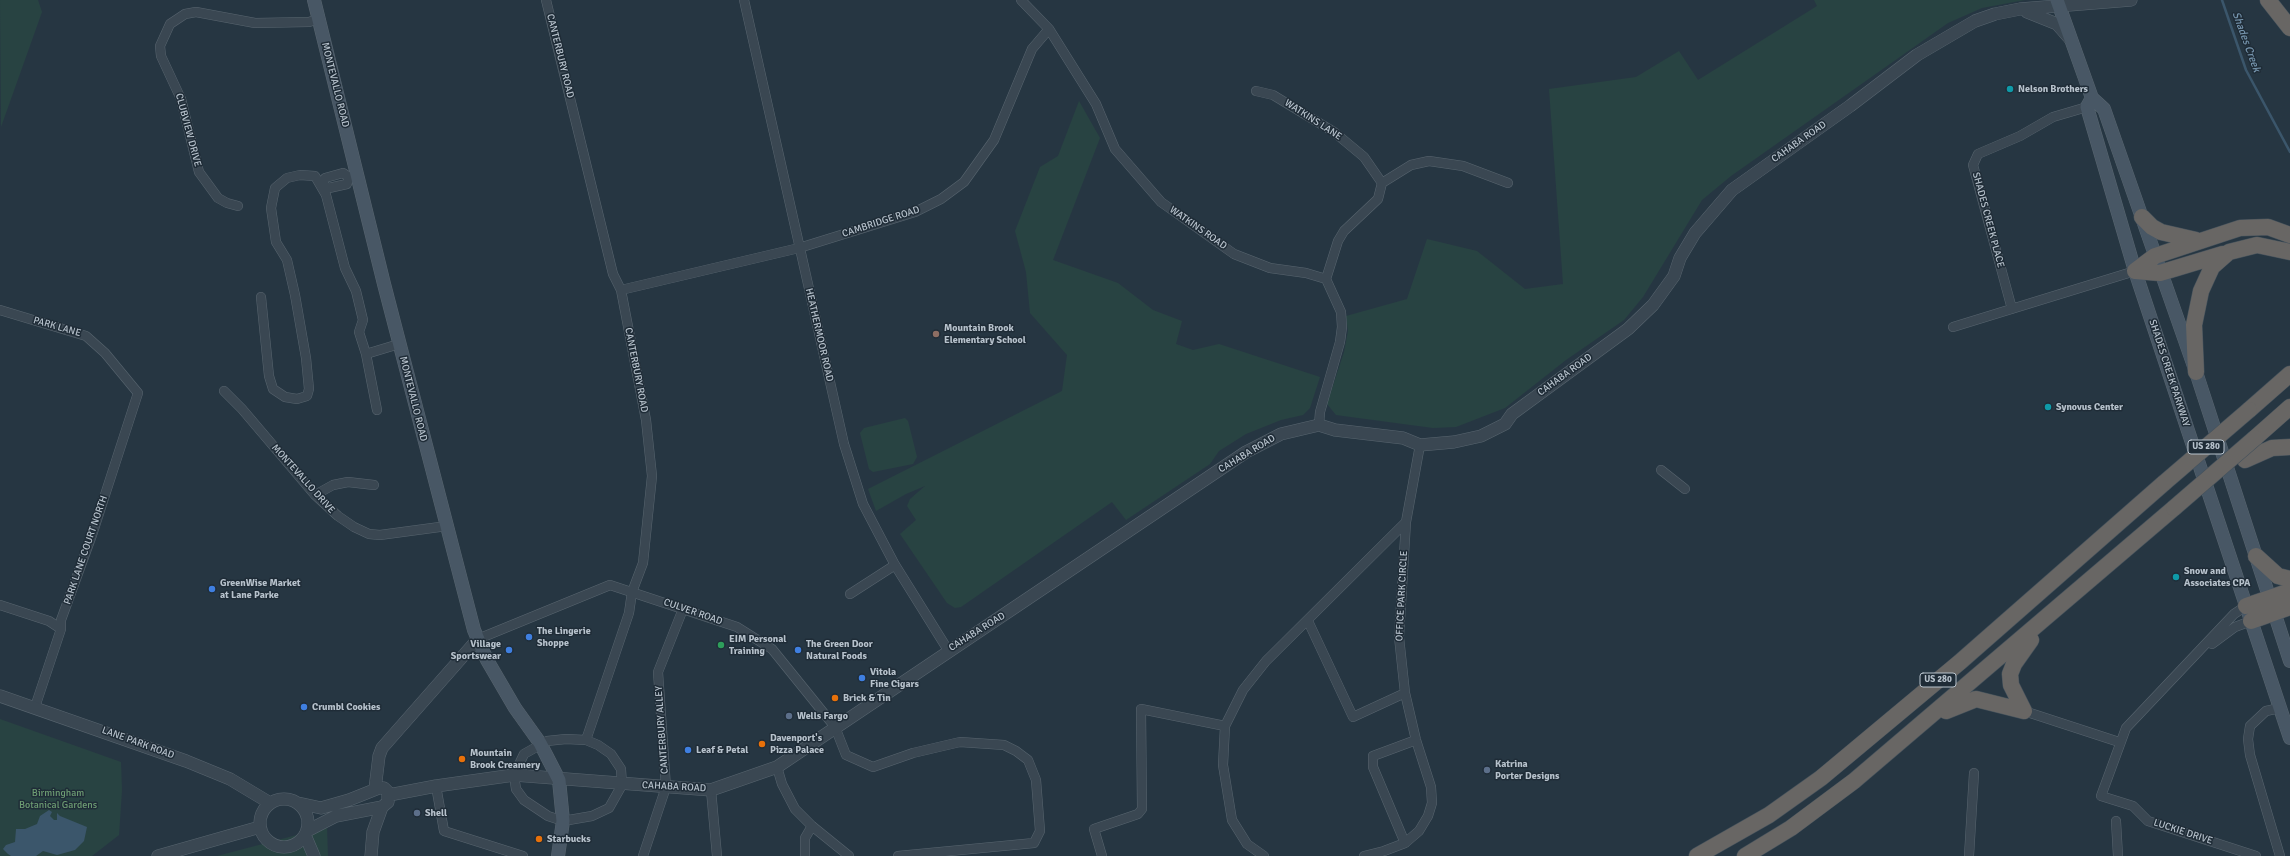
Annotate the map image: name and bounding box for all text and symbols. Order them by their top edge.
water label: Shades Creek [2229,10,2263,74]
street label: CANTERBURY ROAD [544,13,576,99]
street label: MONTEVALLO ROAD [319,41,351,129]
place label: Nelson Brothers [2018,83,2088,95]
marker: Nelson Brothers [2005,84,2015,94]
street label: CLUBVIEW DRIVE [172,92,204,168]
street label: WATKINS LANE [1282,97,1344,143]
street label: CAHABA ROAD [1769,119,1829,165]
street label: SHADES CREEK PLACE [1969,171,2007,269]
street label: CAMBRIDGE ROAD [841,204,921,240]
street label: WATKINS ROAD [1167,204,1229,252]
street label: HEATHERMOOR ROAD [802,287,836,383]
street label: PARK LANE [32,314,82,340]
street label: SHADES CREEK PARKWAY [2146,318,2192,428]
place label: Mountain Brook Elementary School [944,322,1026,346]
street label: CANTERBURY ROAD [622,327,650,413]
marker: Mountain Brook Elementary School [931,329,941,339]
street label: CAHABA ROAD [1535,351,1595,399]
street label: MONTEVALLO ROAD [397,355,429,443]
place label: Synovus Center [2056,401,2123,413]
marker: Synovus Center [2043,402,2053,412]
street label: CAHABA ROAD [1216,432,1278,476]
road number: US 280 [2188,440,2224,454]
street label: MONTEVALLO DRIVE [269,442,337,516]
street label: PARK LANE COURT NORTH [62,494,110,606]
street label: OFFICE PARK CIRCLE [1394,550,1410,642]
place label: Snow and Associates CPA [2184,565,2250,588]
marker: Snow and Associates CPA [2171,572,2181,582]
place label: GreenWise Market at Lane Parke [220,577,301,600]
marker: GreenWise Market at Lane Parke [207,584,217,594]
street label: CULVER ROAD [662,596,724,628]
street label: CAHABA ROAD [947,610,1007,654]
place label: The Lingerie Shoppe [537,625,591,648]
marker: The Lingerie Shoppe [524,632,534,642]
place label: EIM Personal Training [729,633,786,656]
place label: Village Sportswear [451,638,501,662]
place label: The Green Door Natural Foods [806,638,873,662]
marker: EIM Personal Training [716,640,726,650]
marker: Village Sportswear [504,645,514,655]
marker: The Green Door Natural Foods [793,645,803,655]
place label: Vitola Fine Cigars [870,666,919,690]
marker: Vitola Fine Cigars [857,673,867,683]
road number: US 280 [1920,673,1956,687]
street label: CANTERBURY ALLEY [653,686,671,774]
place label: Brick & Tin [843,692,891,704]
marker: Brick & Tin [830,693,840,703]
place label: Crumbl Cookies [312,701,380,713]
marker: Crumbl Cookies [299,702,309,712]
place label: Wells Fargo [797,710,848,722]
marker: Wells Fargo [784,711,794,721]
street label: LANE PARK ROAD [100,724,176,762]
place label: Davenport's Pizza Palace [770,732,824,756]
marker: Davenport's Pizza Palace [757,739,767,749]
place label: Leaf & Petal [696,744,748,756]
marker: Leaf & Petal [683,745,693,755]
place label: Mountain Brook Creamery [470,747,540,770]
marker: Mountain Brook Creamery [457,754,467,764]
place label: Katrina Porter Designs [1495,758,1559,782]
marker: Katrina Porter Designs [1482,765,1492,775]
street label: CAHABA ROAD [642,779,706,795]
park label: Birmingham Botanical Gardens [19,787,97,810]
place label: Shell [425,807,447,819]
marker: Shell [412,808,422,818]
street label: LUCKIE DRIVE [2152,817,2214,847]
place label: Starbucks [547,833,591,845]
marker: Starbucks [534,834,544,844]

